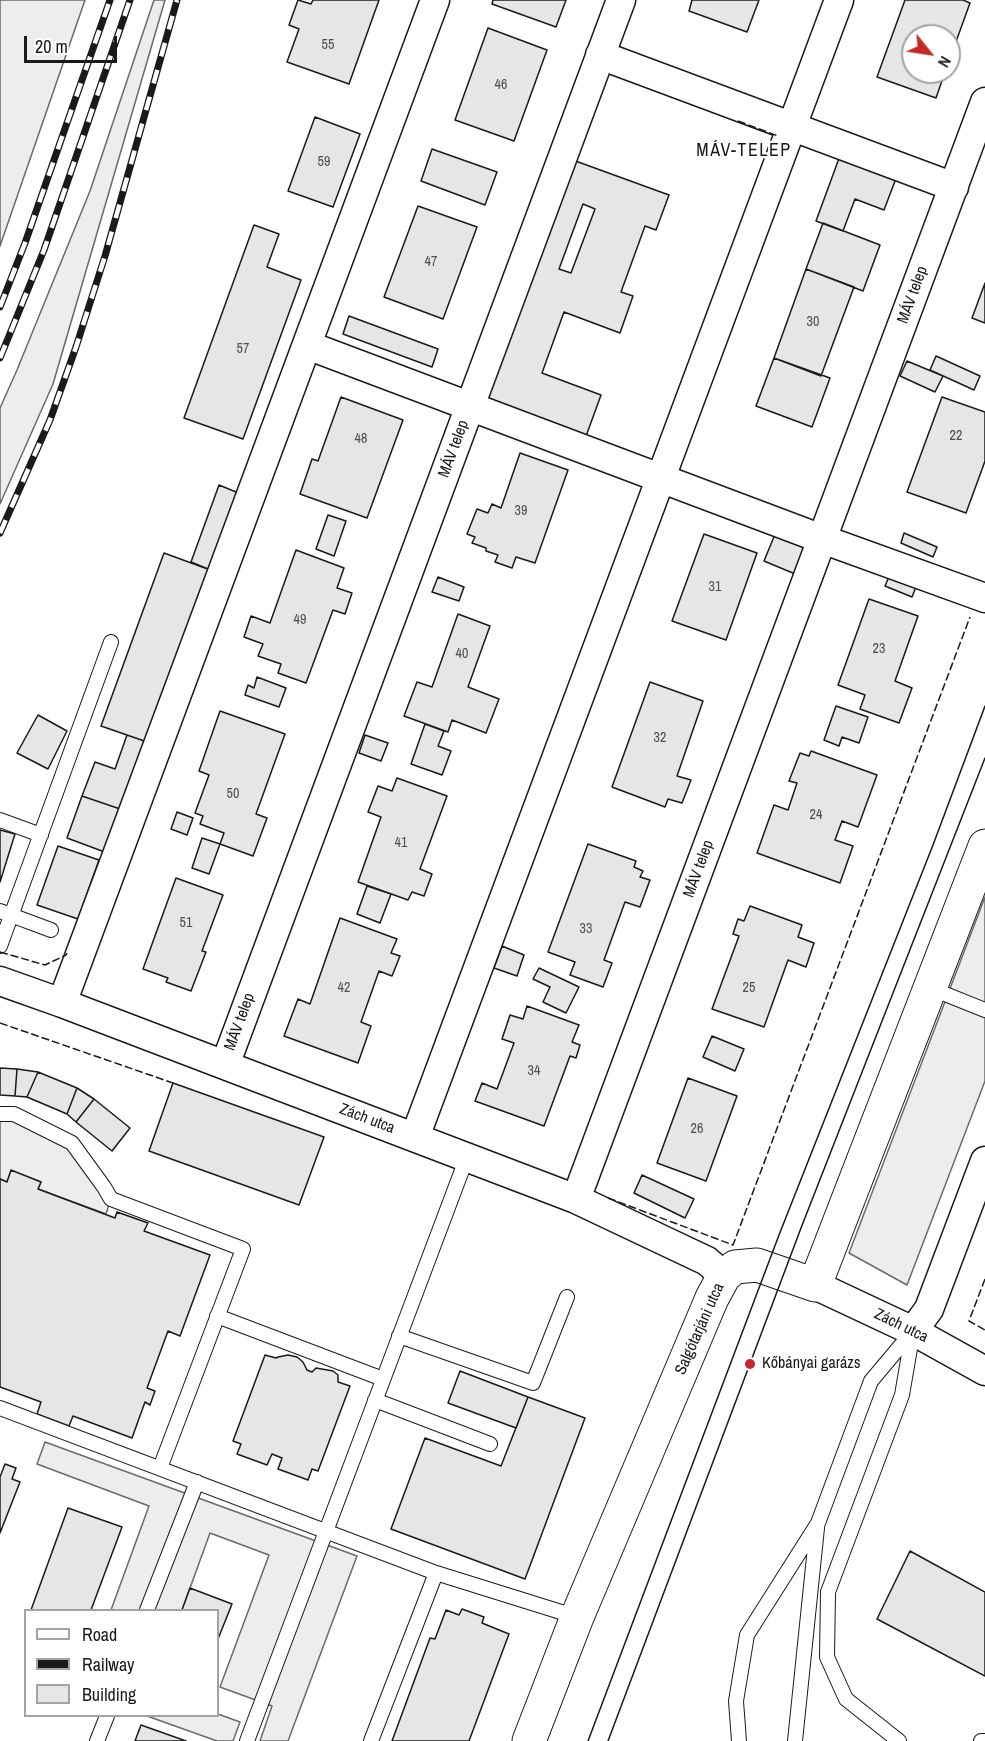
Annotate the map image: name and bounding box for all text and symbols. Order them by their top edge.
scale bar [27,24,120,62]
north arrow [901,24,961,84]
text: 20 m [35,34,68,59]
house number: 55 [322,37,334,53]
text: N [933,52,957,72]
house number: 46 [495,77,507,93]
district label: MÁV-TELEP [696,140,792,162]
house number: 59 [318,154,330,170]
house number: 47 [425,254,437,270]
street label: MÁV telep [894,264,932,326]
house number: 30 [807,314,819,330]
house number: 57 [237,341,249,357]
street label: MÁV telep [435,418,473,480]
house number: 22 [950,428,962,444]
house number: 48 [355,431,367,447]
house number: 39 [515,503,527,519]
house number: 31 [709,579,721,595]
house number: 49 [294,612,306,628]
house number: 23 [873,641,885,657]
house number: 40 [456,646,468,662]
house number: 32 [654,730,666,746]
house number: 50 [227,786,239,802]
house number: 24 [810,807,822,823]
house number: 41 [395,835,407,851]
street label: MÁV telep [680,838,718,900]
house number: 51 [180,915,192,931]
house number: 33 [580,921,592,937]
house number: 42 [338,980,350,996]
house number: 25 [743,980,755,996]
street label: MÁV telep [221,991,259,1053]
house number: 34 [528,1063,540,1079]
street label: Zách utca [337,1100,397,1138]
house number: 26 [691,1121,703,1137]
street label: Salgótarjáni utca [671,1280,729,1378]
street label: Zách utca [871,1305,931,1347]
place label: Kőbányai garázs [762,1354,860,1374]
marker: Kőbányai garázs [743,1357,757,1371]
legend [24,1609,219,1717]
text: Road [82,1622,117,1647]
text: Railway [82,1652,135,1677]
text: Building [82,1682,136,1707]

